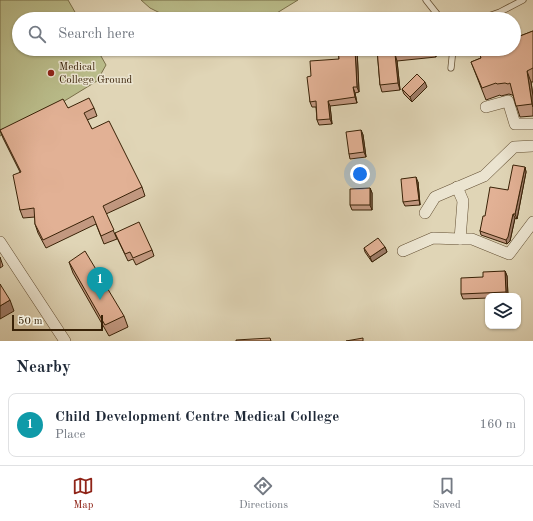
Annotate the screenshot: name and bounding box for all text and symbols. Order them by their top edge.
search box [12,12,521,56]
icon: search [26,23,48,45]
text: Search here [58,27,135,42]
place label: Medical College Ground [59,62,133,86]
marker: Medical College Ground [46,68,56,78]
your location [350,164,370,184]
pin: 1 [87,267,113,300]
map controls [485,293,521,329]
button: layers [485,293,521,329]
scale bar [12,313,103,332]
text: 50 m [18,316,43,327]
text: Nearby [16,359,71,376]
text: Child Development Centre Medical College [55,410,339,425]
text: 1 [26,418,34,431]
text: 160 m [479,418,516,431]
text: Place [55,428,85,441]
tab: Map [72,475,94,513]
tab: Directions [239,475,288,513]
tab: Saved [433,475,461,513]

